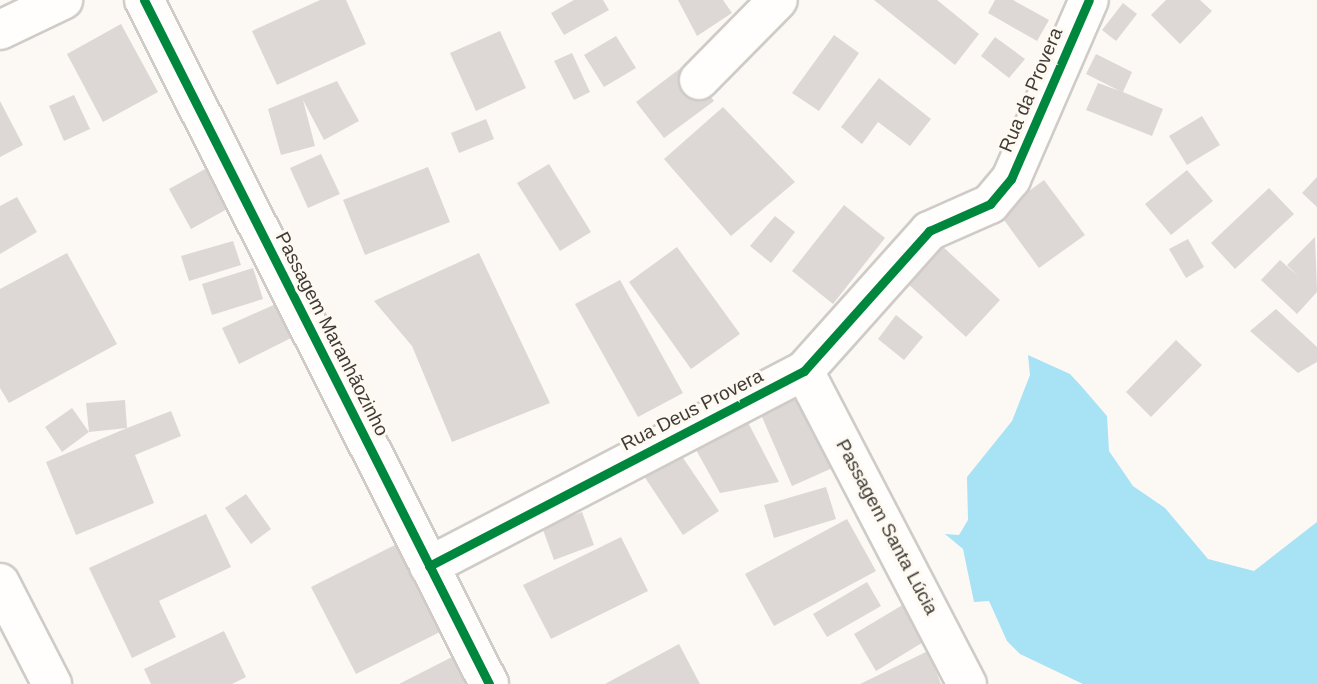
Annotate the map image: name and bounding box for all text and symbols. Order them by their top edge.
street label: Rua da Provera [995,24,1067,156]
street label: Passagem Maranhãozinho [271,228,393,440]
street label: Rua Deus Provera [617,364,767,456]
street label: Passagem Santa Lúcia [831,435,943,619]

